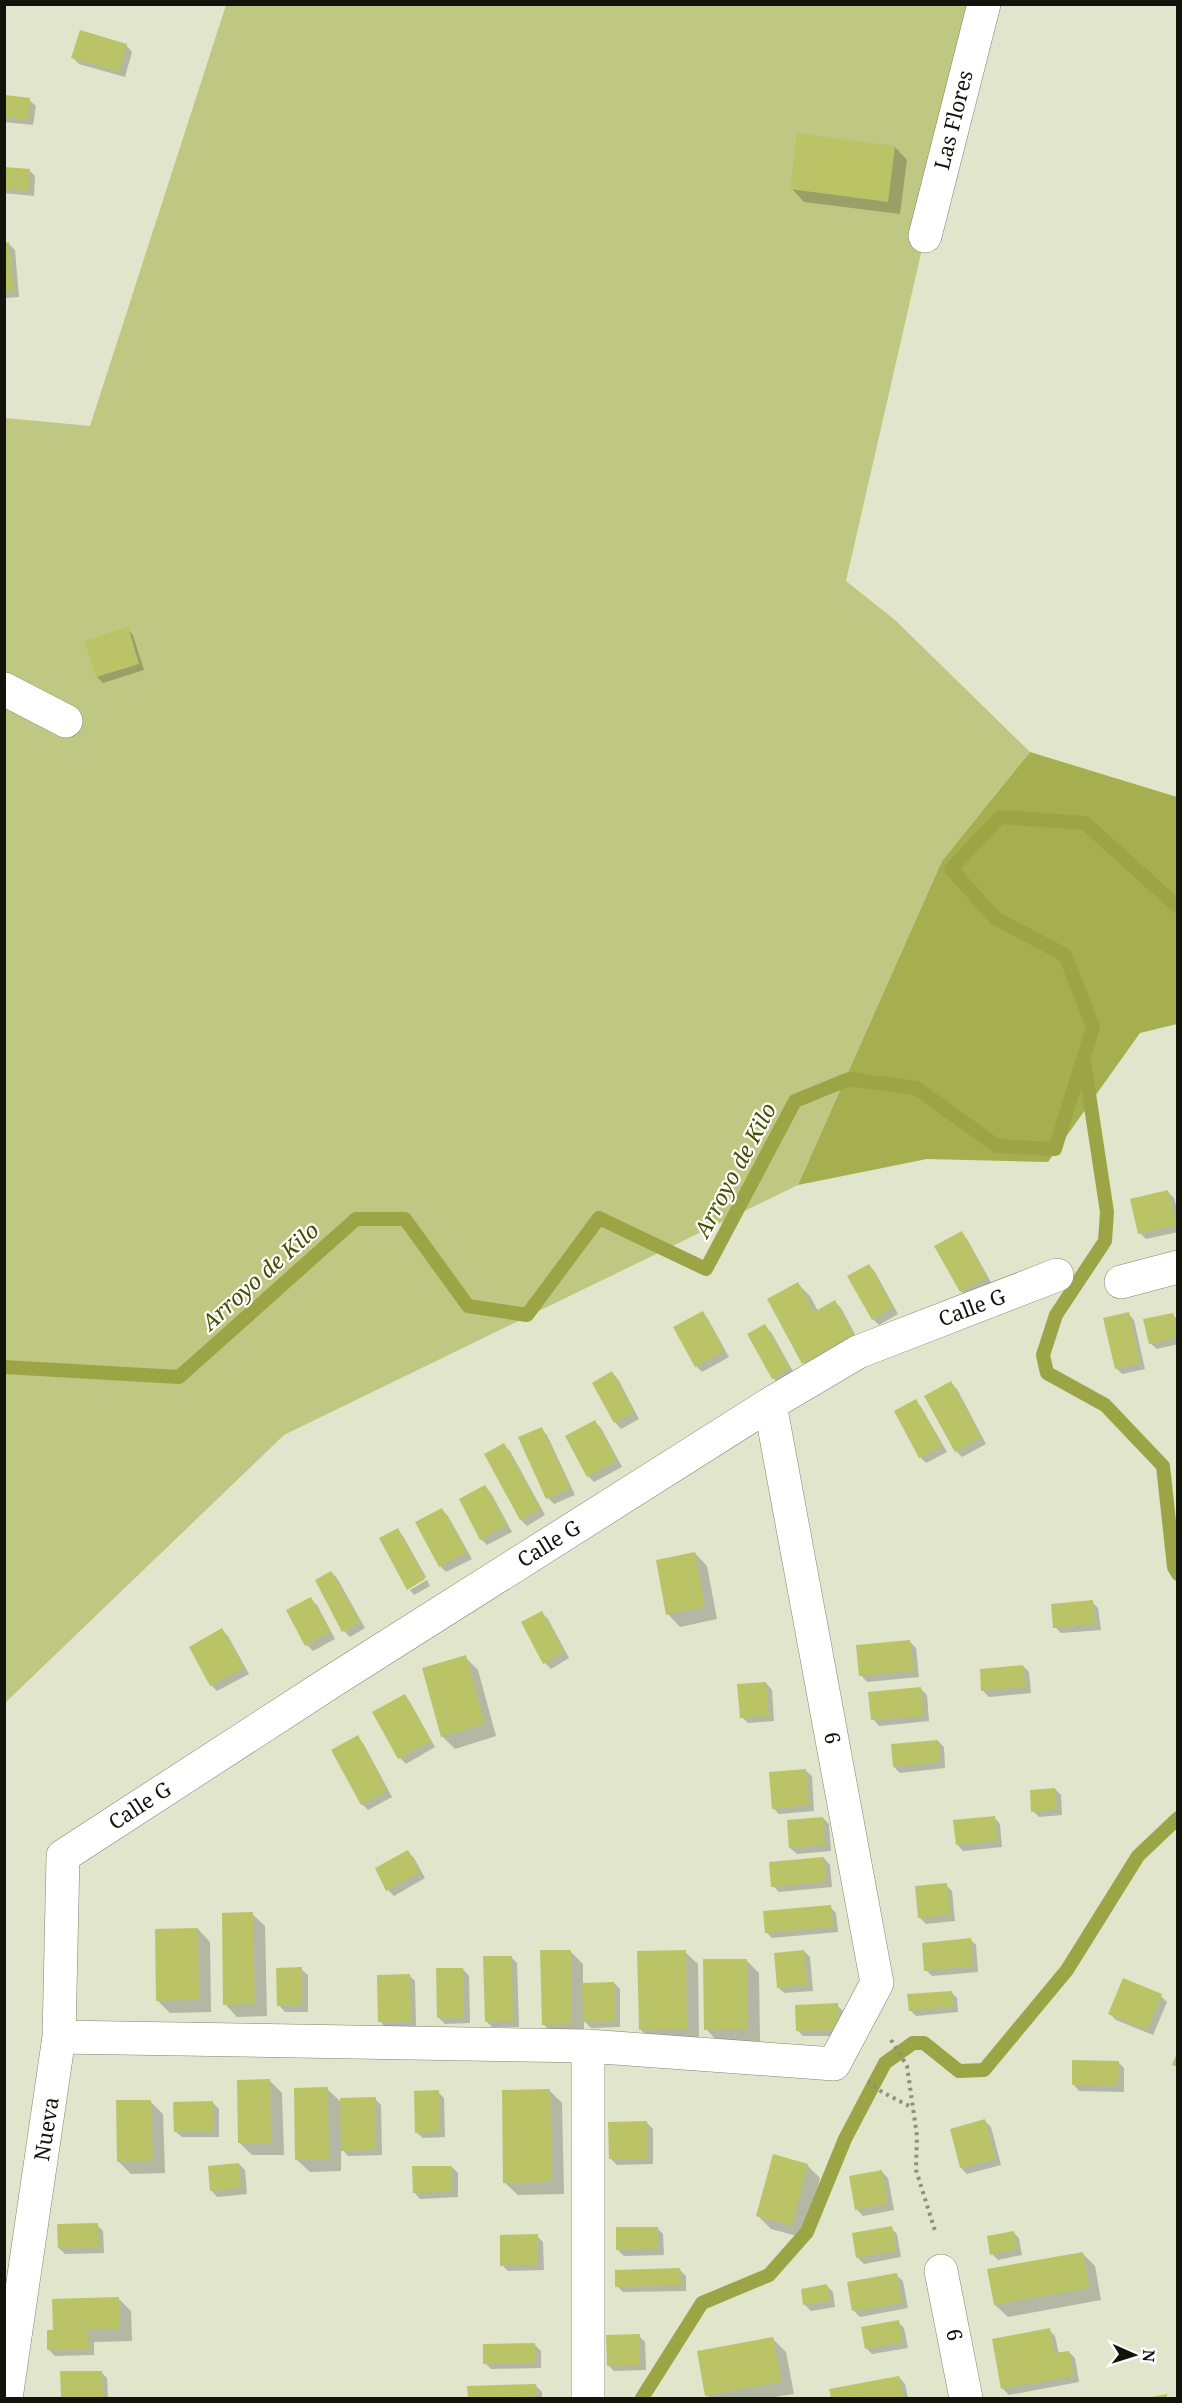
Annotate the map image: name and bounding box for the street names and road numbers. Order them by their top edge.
street label: Las Flores [927,67,979,172]
street label: Calle G [934,1282,1009,1333]
street label: Calle G [512,1513,585,1573]
street label: 6 [818,1730,848,1746]
street label: Calle G [103,1775,176,1836]
street label: Nueva [27,2095,65,2163]
street label: 6 [940,2326,970,2343]

